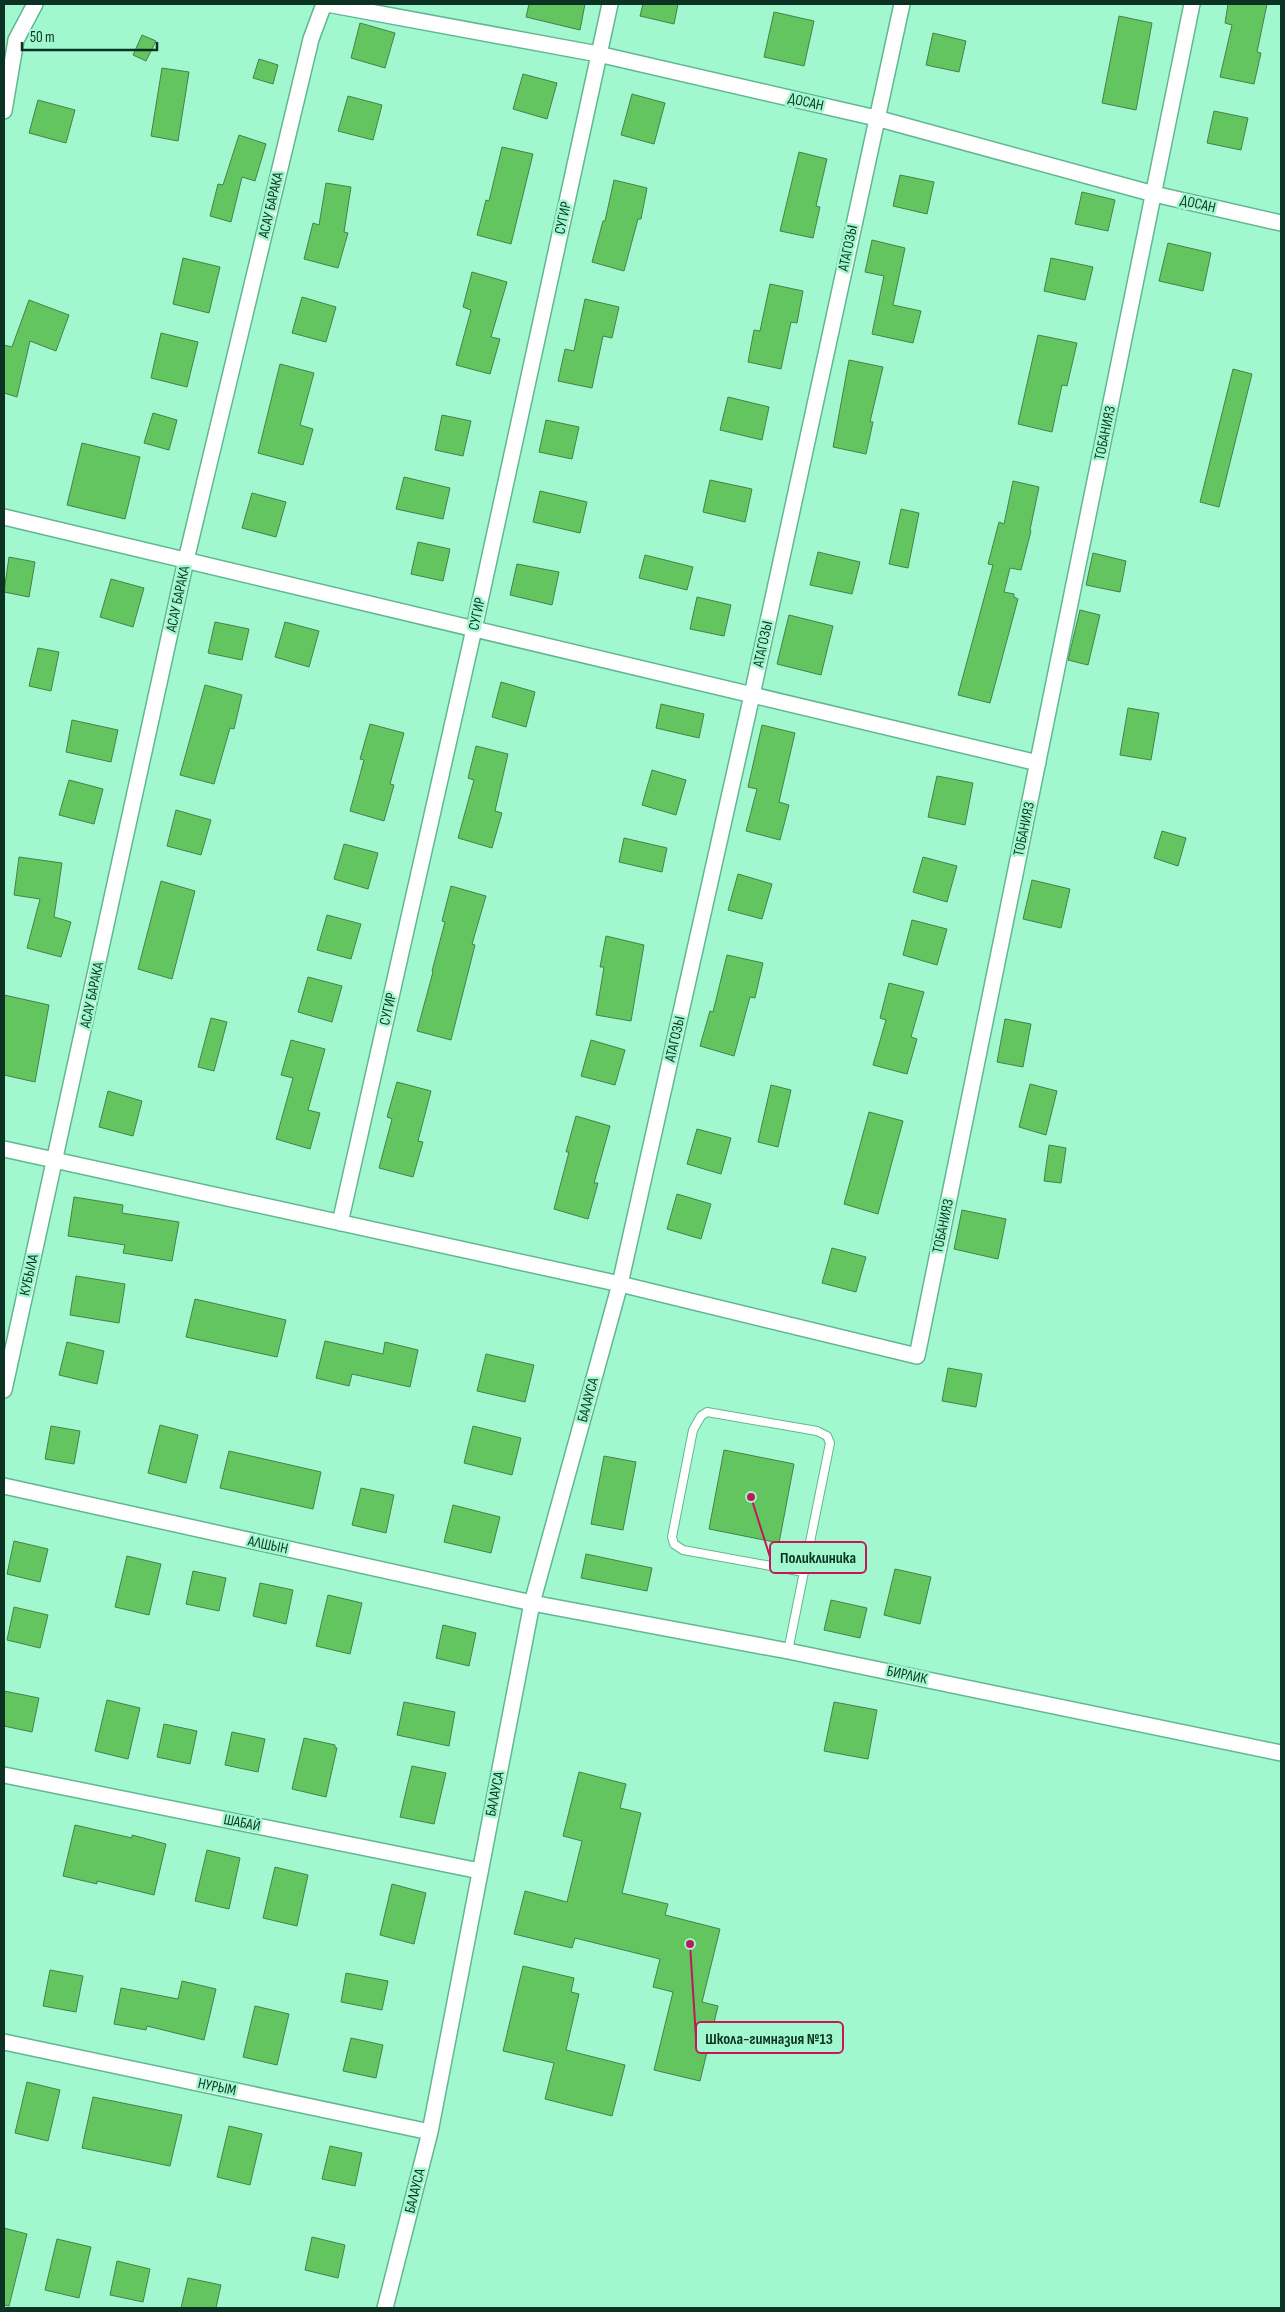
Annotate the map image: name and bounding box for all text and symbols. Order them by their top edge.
scale bar [22,20,158,52]
text: 50 m [30,28,55,47]
street label: ДОСАН [786,89,826,115]
street label: АСАУ БАРАКА [254,170,288,241]
street label: ДОСАН [1178,191,1218,217]
street label: СУГИР [550,200,576,236]
street label: АТАГОЗЫ [834,223,862,274]
street label: ТОБАНИЯЗ [1090,404,1120,462]
street label: АСАУ БАРАКА [162,564,194,635]
street label: СУГИР [464,596,490,632]
street label: АТАГОЗЫ [749,619,777,670]
street label: ТОБАНИЯЗ [1009,800,1039,858]
street label: АСАУ БАРАКА [76,960,108,1031]
street label: СУГИР [375,991,401,1027]
street label: АТАГОЗЫ [660,1014,689,1065]
street label: ТОБАНИЯЗ [928,1197,958,1255]
street label: КУБЫЛА [15,1252,43,1298]
street label: БАЛАУСА [573,1375,603,1424]
street label: АЛШЫН [245,1531,290,1558]
callout: Поликлиника [770,1542,866,1573]
text: Поликлиника [780,1549,856,1568]
street label: БИРЛИК [885,1661,929,1689]
street label: БАЛАУСА [481,1769,509,1818]
street label: ШАБАЙ [222,1810,262,1836]
callout: Школа-гимназия №13 [696,2022,843,2053]
text: Школа-гимназия №13 [705,2030,833,2049]
street label: НУРЫМ [196,2074,238,2100]
street label: БАЛАУСА [400,2166,430,2215]

